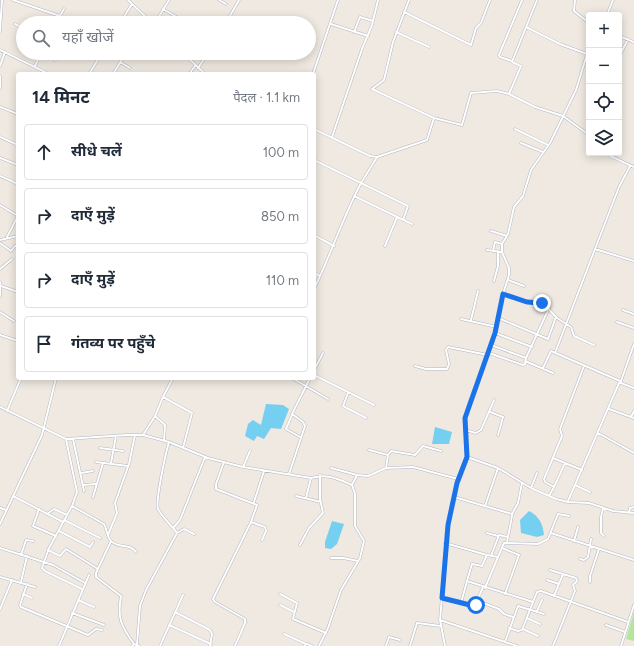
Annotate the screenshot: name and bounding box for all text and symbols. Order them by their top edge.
map controls [586,12,622,156]
button: + [586,12,622,48]
search box [16,16,316,60]
icon: search [30,27,52,49]
text: यहाँ खोजें [62,28,114,46]
button: − [586,48,622,84]
button: locate [586,84,622,120]
text: 14 मिनट [32,87,90,107]
text: पैदल · 1.1 km [233,90,300,105]
button: layers [586,120,622,156]
icon: ahead [33,141,55,163]
text: सीधे चलें [71,142,122,160]
text: 100 m [263,145,299,160]
icon: right [33,205,55,227]
text: दाएँ मुड़ें [71,206,115,224]
text: 850 m [261,209,299,224]
icon: right [33,269,55,291]
text: दाएँ मुड़ें [71,270,115,288]
text: 110 m [266,273,299,288]
route end [533,294,551,312]
icon: arrive [33,333,55,355]
text: गंतव्य पर पहुँचे [71,334,155,352]
route start [467,596,485,614]

